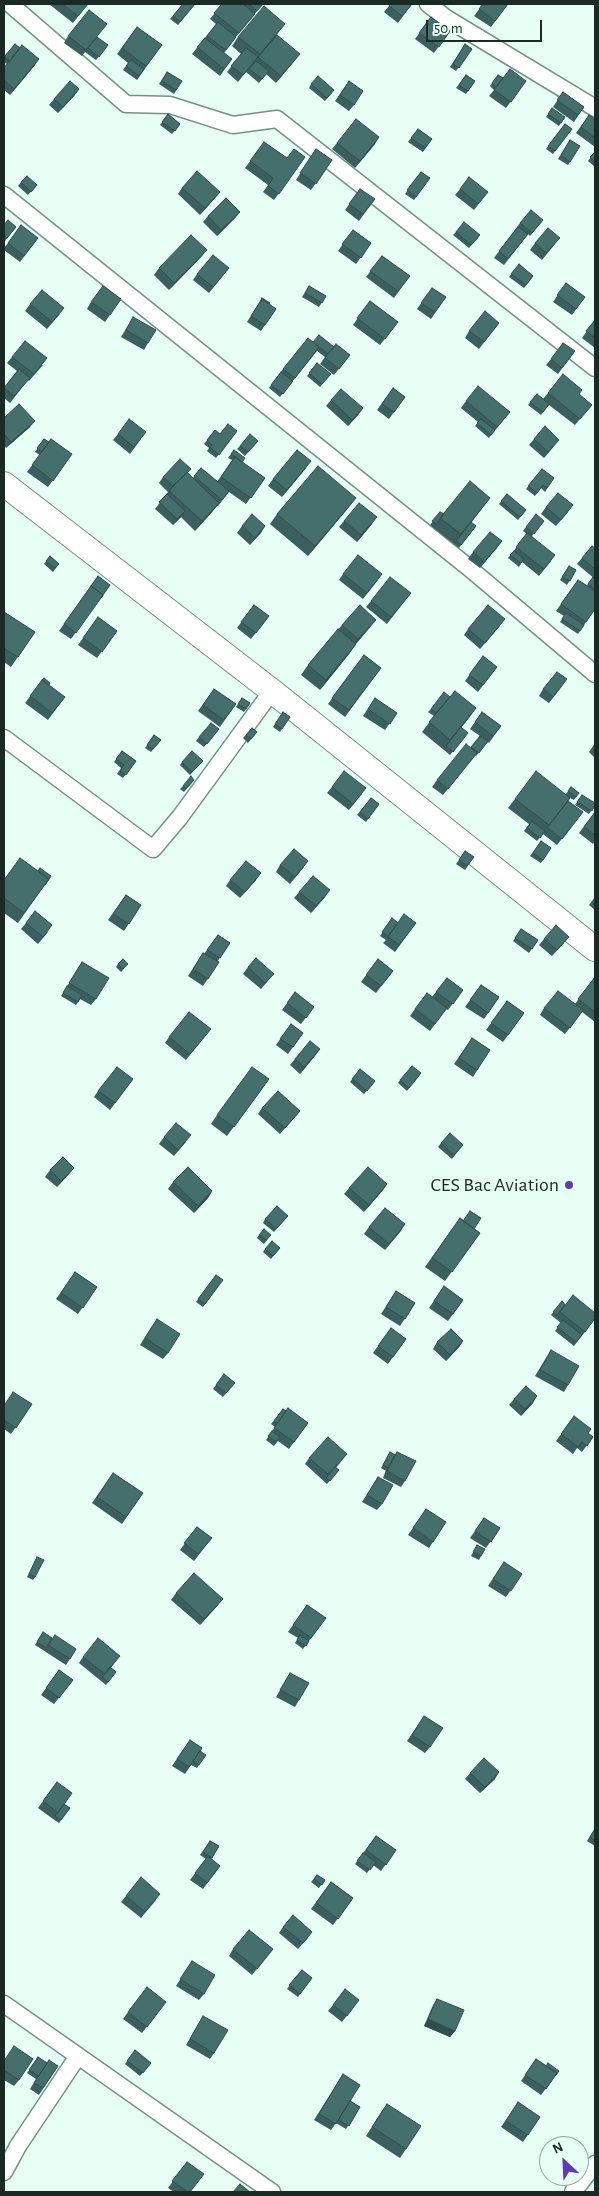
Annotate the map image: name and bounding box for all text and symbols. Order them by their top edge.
scale bar [429,10,545,42]
text: 50 m [434,21,463,36]
place label: CES Bac Aviation [430,1173,559,1197]
marker: CES Bac Aviation [563,1179,575,1191]
north arrow [539,2136,589,2186]
text: N [551,2140,565,2157]

